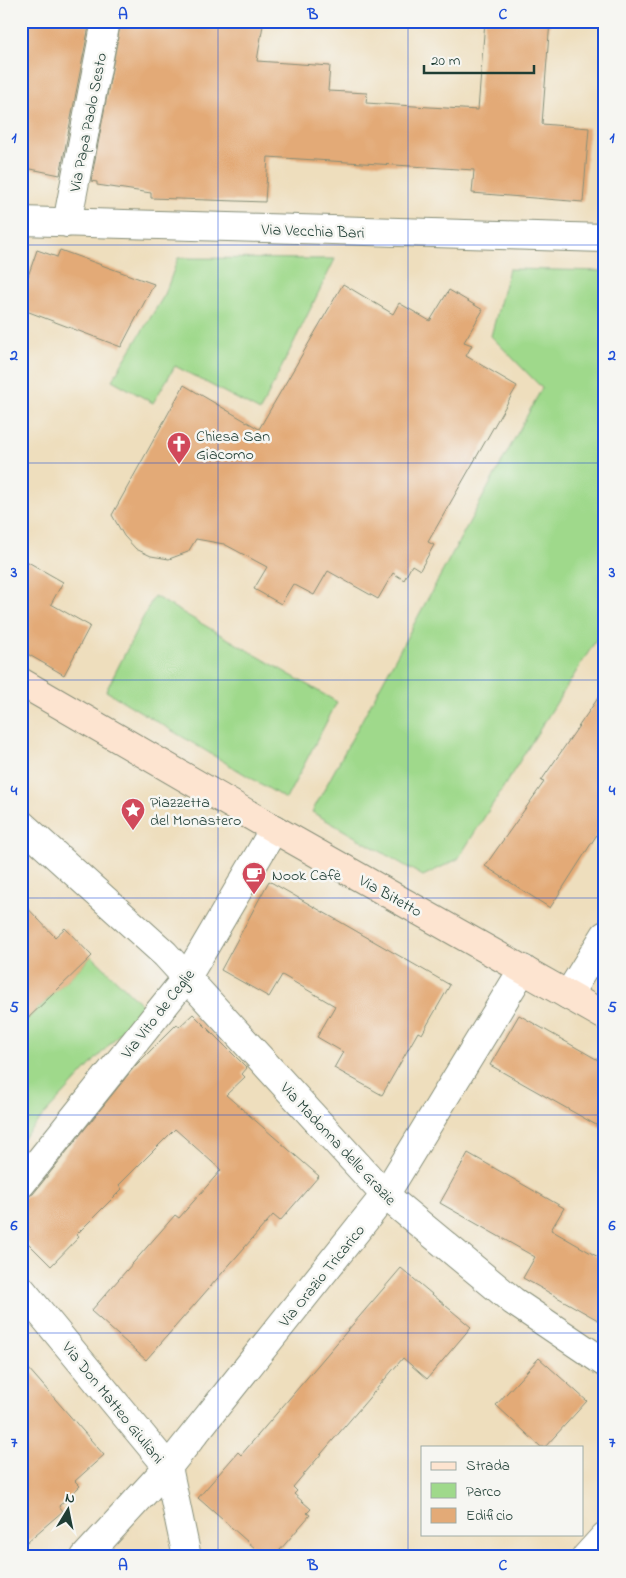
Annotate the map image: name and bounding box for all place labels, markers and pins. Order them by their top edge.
place label: Chiesa San Giacomo [196,425,270,467]
church icon: Chiesa San Giacomo [166,431,192,465]
place label: Piazzetta del Monastero [150,791,241,833]
place icon: Piazzetta del Monastero [120,797,146,831]
cafe icon: Nook Cafè [241,861,267,895]
place label: Nook Cafè [272,864,342,888]

